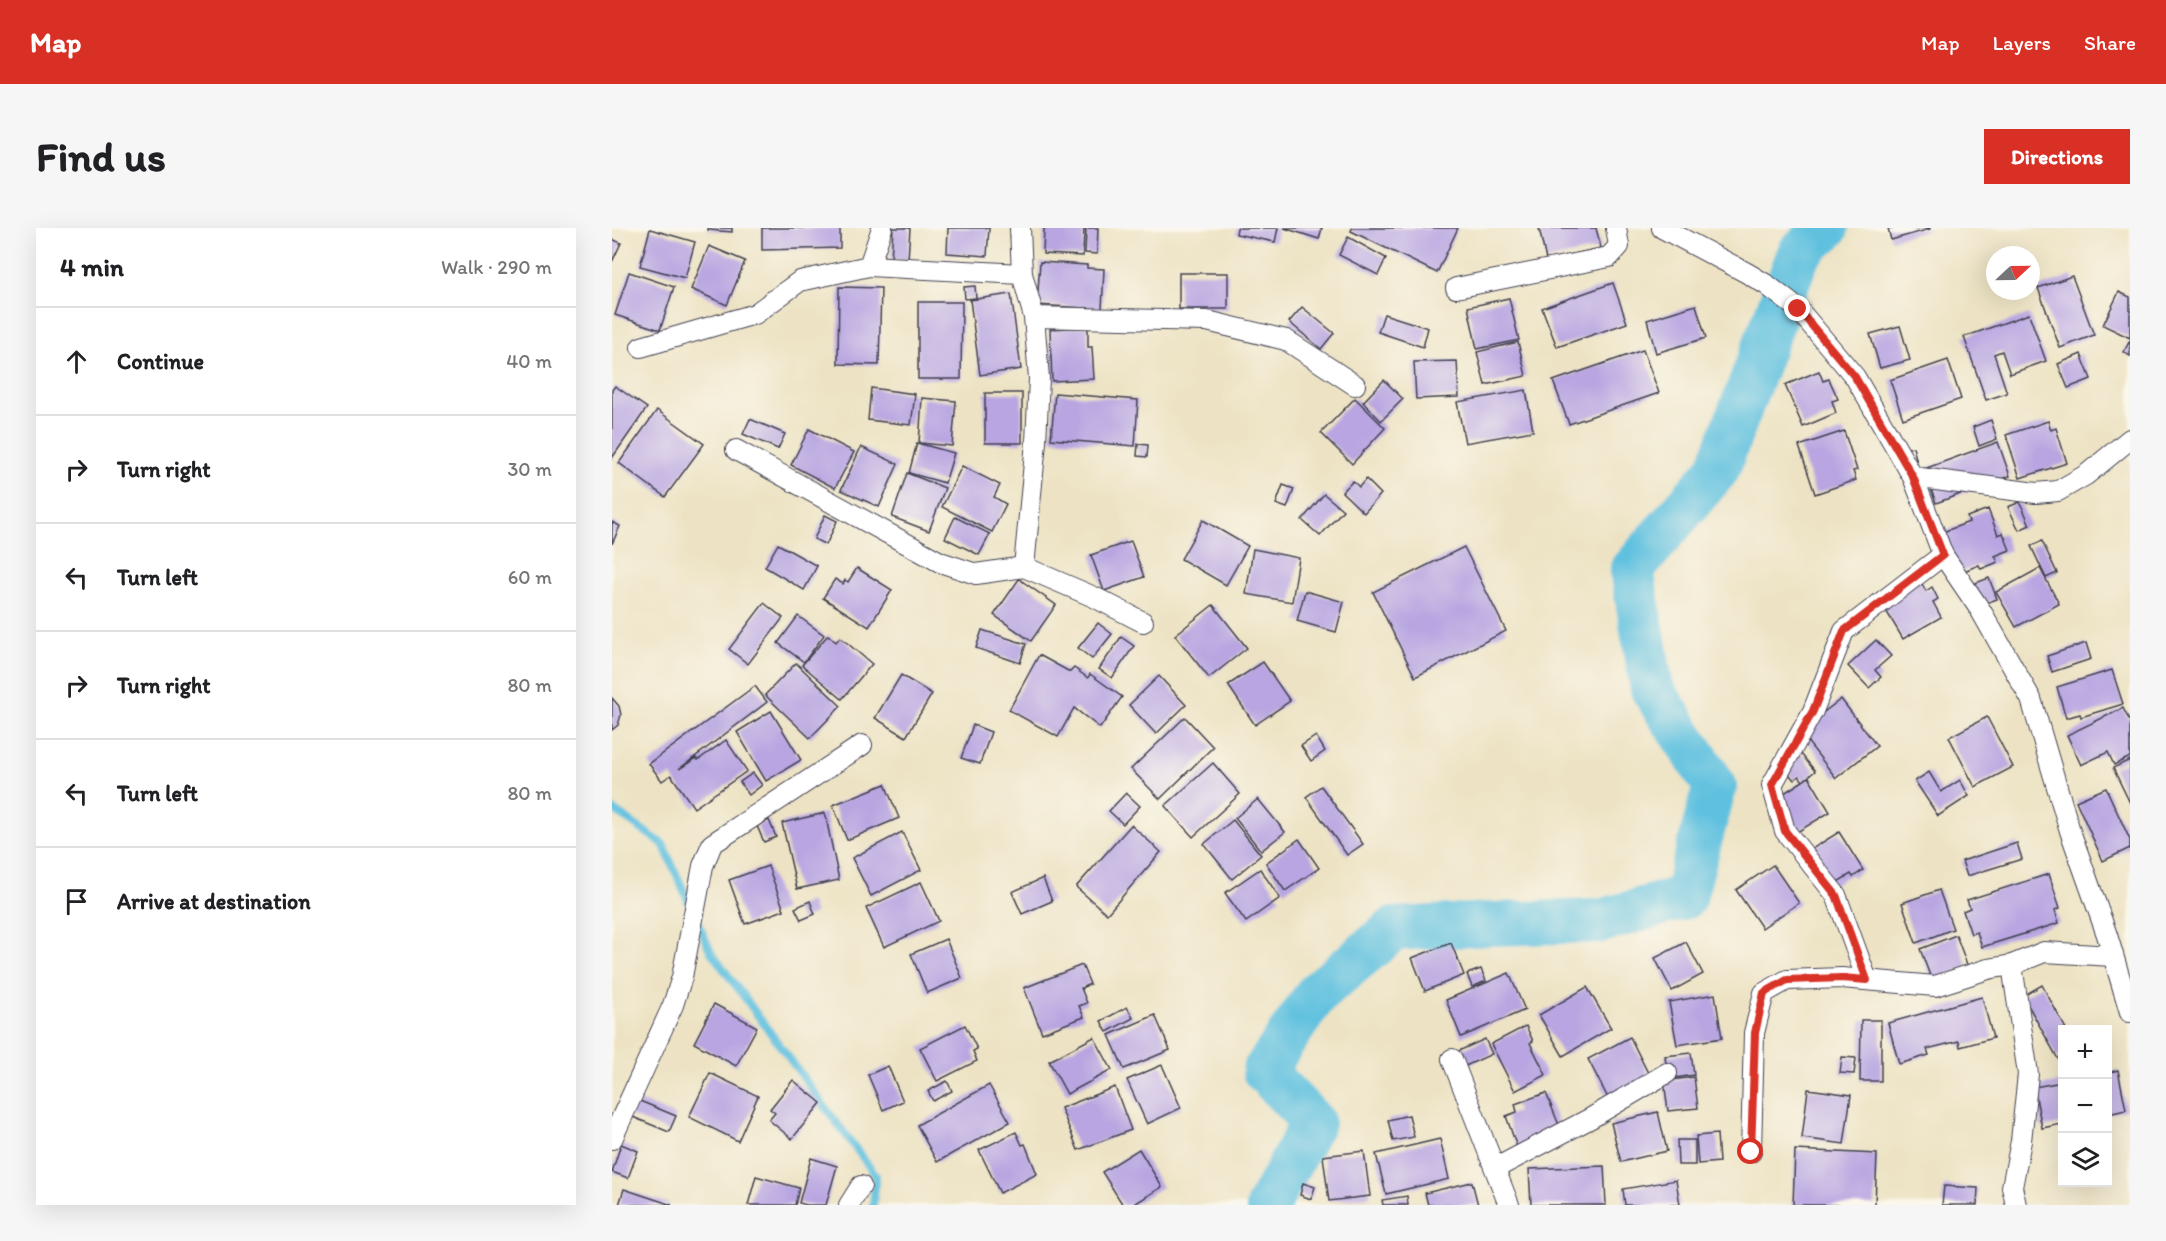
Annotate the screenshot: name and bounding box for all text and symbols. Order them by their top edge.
text: Map [30,25,81,59]
text: Map [1921,30,1960,55]
text: Layers [1993,30,2051,55]
text: Share [2084,30,2136,55]
button: Directions [1984,129,2130,184]
text: Find us [36,131,166,182]
north arrow [1986,246,2040,300]
text: 4 min [60,251,124,283]
text: Walk · 290 m [441,255,552,279]
route end [1784,295,1810,321]
icon: ahead [60,345,93,378]
text: Continue [117,348,204,375]
text: 40 m [506,349,552,373]
icon: right [60,453,93,486]
text: Turn right [117,456,211,483]
text: 30 m [507,457,552,481]
icon: left [60,561,93,594]
text: Turn left [117,564,198,591]
text: 60 m [508,565,552,589]
icon: right [60,669,93,702]
text: Turn right [117,672,211,699]
text: 80 m [507,673,552,697]
icon: left [60,777,93,810]
text: Turn left [117,780,198,807]
text: 80 m [507,781,552,805]
icon: arrive [60,885,93,918]
text: Arrive at destination [117,888,311,915]
map controls [2058,1025,2112,1187]
button: + [2058,1025,2112,1079]
button: − [2058,1079,2112,1133]
button: layers [2058,1133,2112,1187]
route start [1737,1138,1763,1164]

